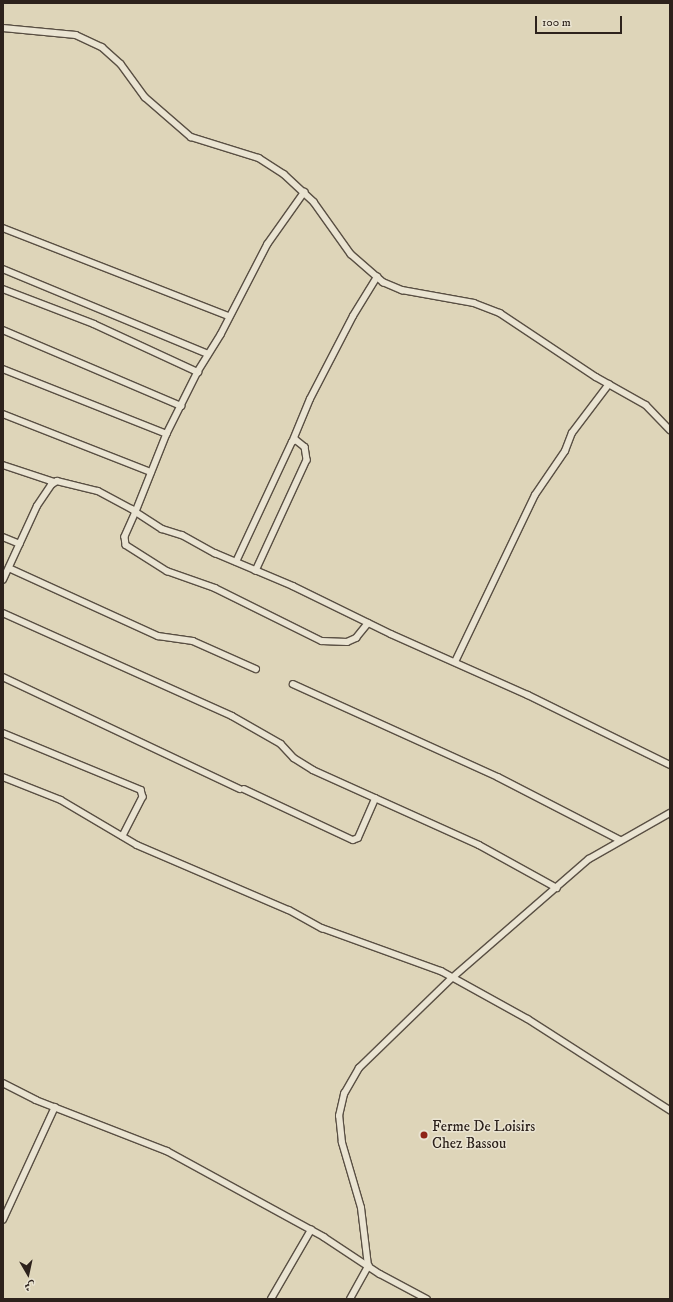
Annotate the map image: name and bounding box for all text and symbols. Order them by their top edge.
scale bar [537,8,624,34]
text: 100 m [542,15,571,30]
place label: Ferme De Loisirs Chez Bassou [432,1117,535,1152]
marker: Ferme De Loisirs Chez Bassou [419,1130,429,1140]
north arrow [8,1254,48,1294]
text: ش [23,1278,36,1294]

